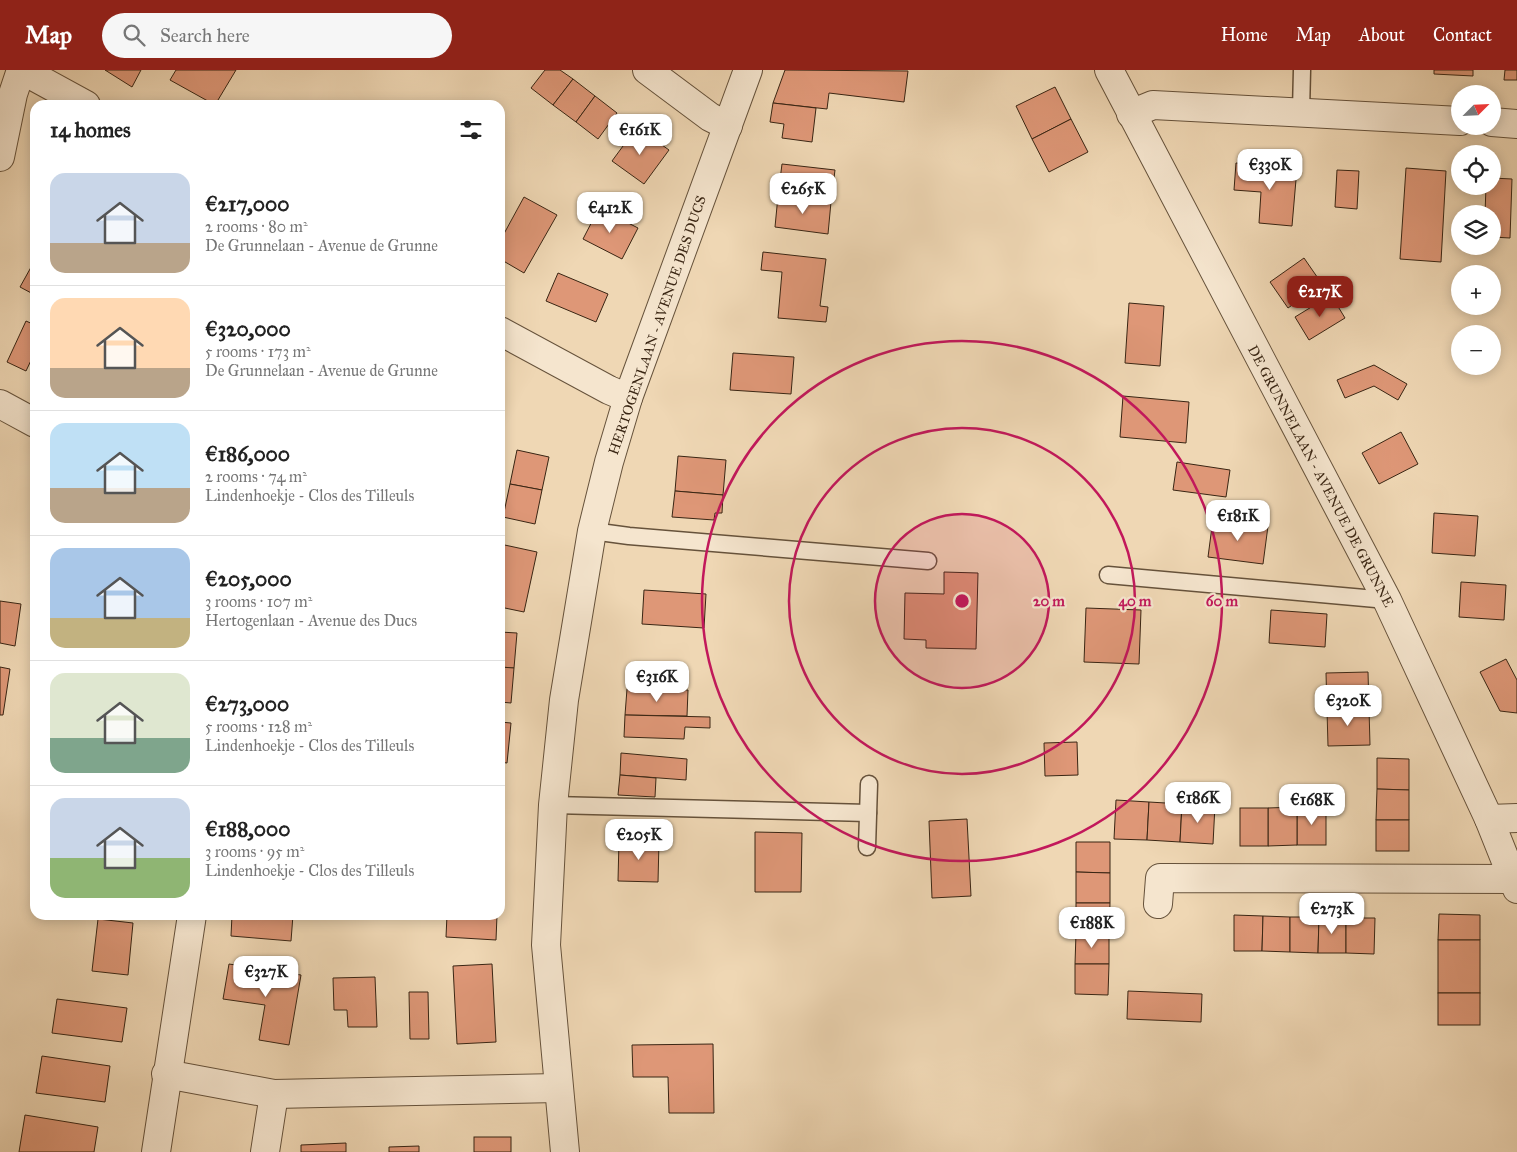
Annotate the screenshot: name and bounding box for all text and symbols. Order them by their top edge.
search box [102,13,452,58]
text: Map [25,20,72,50]
icon: search [120,21,148,49]
text: Search here [160,24,250,47]
text: Home [1221,24,1268,46]
text: Map [1296,24,1331,46]
text: About [1359,24,1405,46]
text: Contact [1433,24,1492,46]
north arrow [1451,85,1501,135]
map controls [1451,85,1501,375]
pin: €161K [605,114,675,156]
icon: filters [457,116,485,144]
text: 14 homes [50,117,131,143]
text: €161K [619,120,661,139]
button: locate [1451,145,1501,195]
pin: €330K [1235,148,1305,191]
text: €330K [1248,155,1292,174]
pin: €265K [768,172,838,215]
text: €265K [781,179,825,198]
text: €217,000 [205,191,289,217]
pin: €412K [575,191,645,234]
icon: home [90,193,150,253]
street label: HERTOGENLAAN - AVENUE DES DUCS [605,193,710,457]
text: €412K [588,198,632,217]
button: layers [1451,205,1501,255]
text: 2 rooms · 80 m² [205,217,308,236]
text: De Grunnelaan - Avenue de Grunne [205,236,438,255]
button: + [1451,265,1501,315]
pin: €217K [1285,276,1355,318]
text: €217K [1298,282,1342,301]
text: €320,000 [205,316,291,342]
icon: home [90,318,150,378]
button: − [1451,325,1501,375]
text: 5 rooms · 173 m² [205,342,311,361]
street label: DE GRUNNELAAN - AVENUE DE GRUNNE [1244,342,1397,610]
text: De Grunnelaan - Avenue de Grunne [205,361,438,380]
text: €186,000 [205,441,290,467]
icon: home [90,443,150,503]
text: 2 rooms · 74 m² [205,467,307,486]
text: Lindenhoekje - Clos des Tilleuls [205,486,414,505]
pin: €181K [1203,500,1273,542]
text: €181K [1217,506,1259,525]
text: €205,000 [205,566,292,592]
icon: home [90,568,150,628]
text: 3 rooms · 107 m² [205,592,312,611]
centre of rings [953,592,971,610]
text: 20 m [1033,592,1065,610]
text: 40 m [1119,592,1152,611]
text: 60 m [1206,592,1239,610]
text: Hertogenlaan - Avenue des Ducs [205,611,417,630]
pin: €316K [622,660,692,703]
text: €316K [636,667,678,686]
pin: €320K [1313,684,1383,727]
text: €273,000 [205,691,289,717]
text: €320K [1326,691,1370,710]
icon: home [90,693,150,753]
text: 5 rooms · 128 m² [205,717,312,736]
text: Lindenhoekje - Clos des Tilleuls [205,736,414,755]
pin: €186K [1163,782,1233,824]
pin: €168K [1277,784,1347,826]
text: €186K [1176,788,1220,807]
text: €168K [1290,790,1334,809]
text: €188,000 [205,816,290,842]
icon: home [90,818,150,878]
pin: €205K [604,818,674,861]
text: €205K [616,825,662,844]
text: 3 rooms · 95 m² [205,842,304,861]
text: Lindenhoekje - Clos des Tilleuls [205,861,414,880]
pin: €273K [1297,892,1367,935]
text: €273K [1310,899,1354,918]
pin: €188K [1057,906,1127,949]
text: €188K [1070,913,1114,932]
pin: €327K [231,956,301,998]
text: €327K [244,962,288,981]

